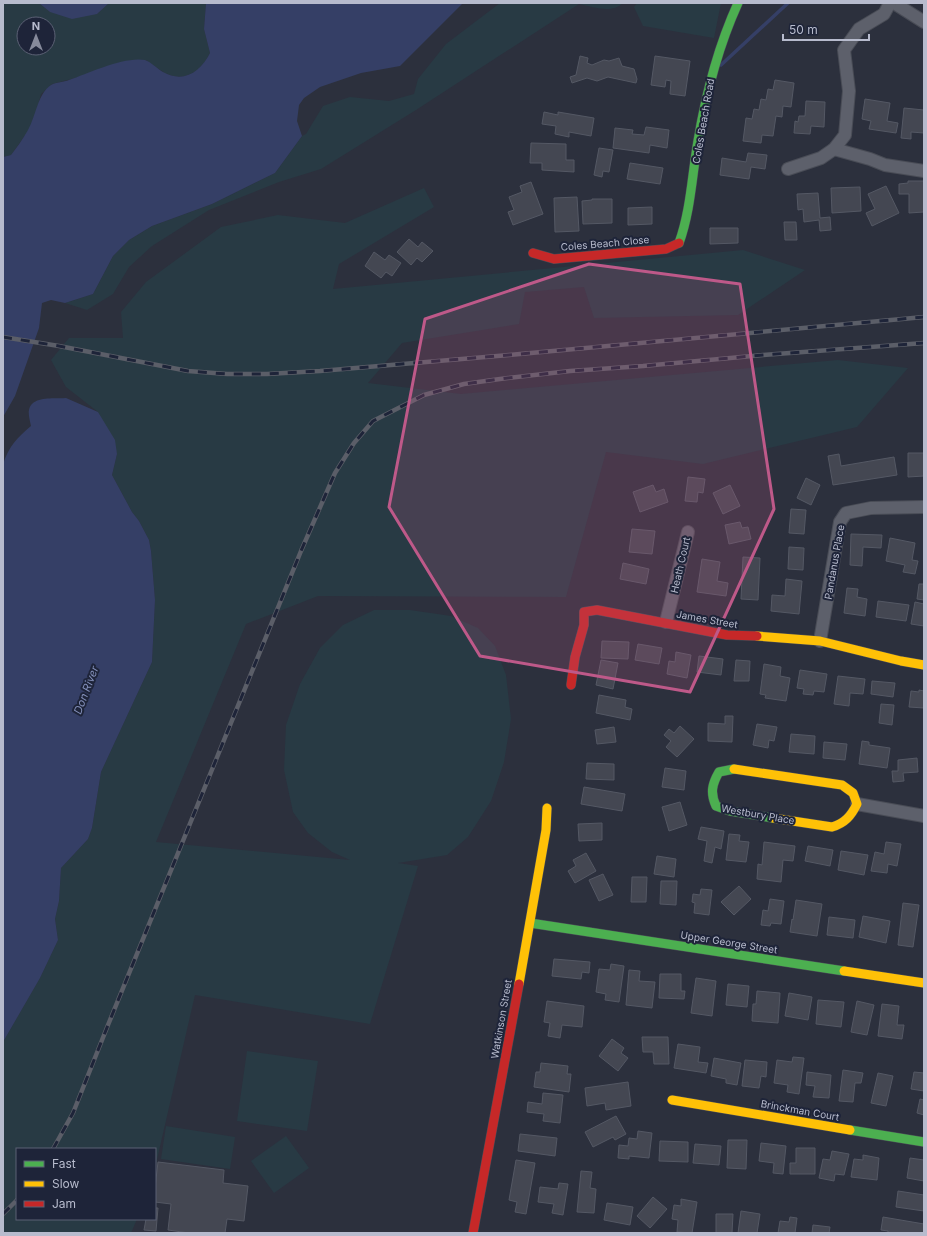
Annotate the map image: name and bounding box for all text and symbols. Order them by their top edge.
north arrow [16,16,56,56]
scale bar [783,16,869,42]
text: N [32,19,40,33]
text: 50 m [789,22,818,37]
street label: Coles Beach Road [690,77,716,165]
street label: Coles Beach Close [560,233,650,253]
street label: Pandanus Place [822,524,846,600]
street label: Heath Court [668,535,692,594]
street label: James Street [675,608,739,630]
water label: Don River [70,663,102,716]
street label: Westbury Place [720,802,796,826]
street label: Upper George Street [680,928,779,956]
street label: Watkinson Street [488,978,514,1060]
street label: Brinckman Court [760,1097,841,1123]
legend [16,1148,156,1220]
text: Fast [52,1156,76,1171]
text: Slow [52,1176,80,1191]
text: Jam [52,1196,76,1211]

